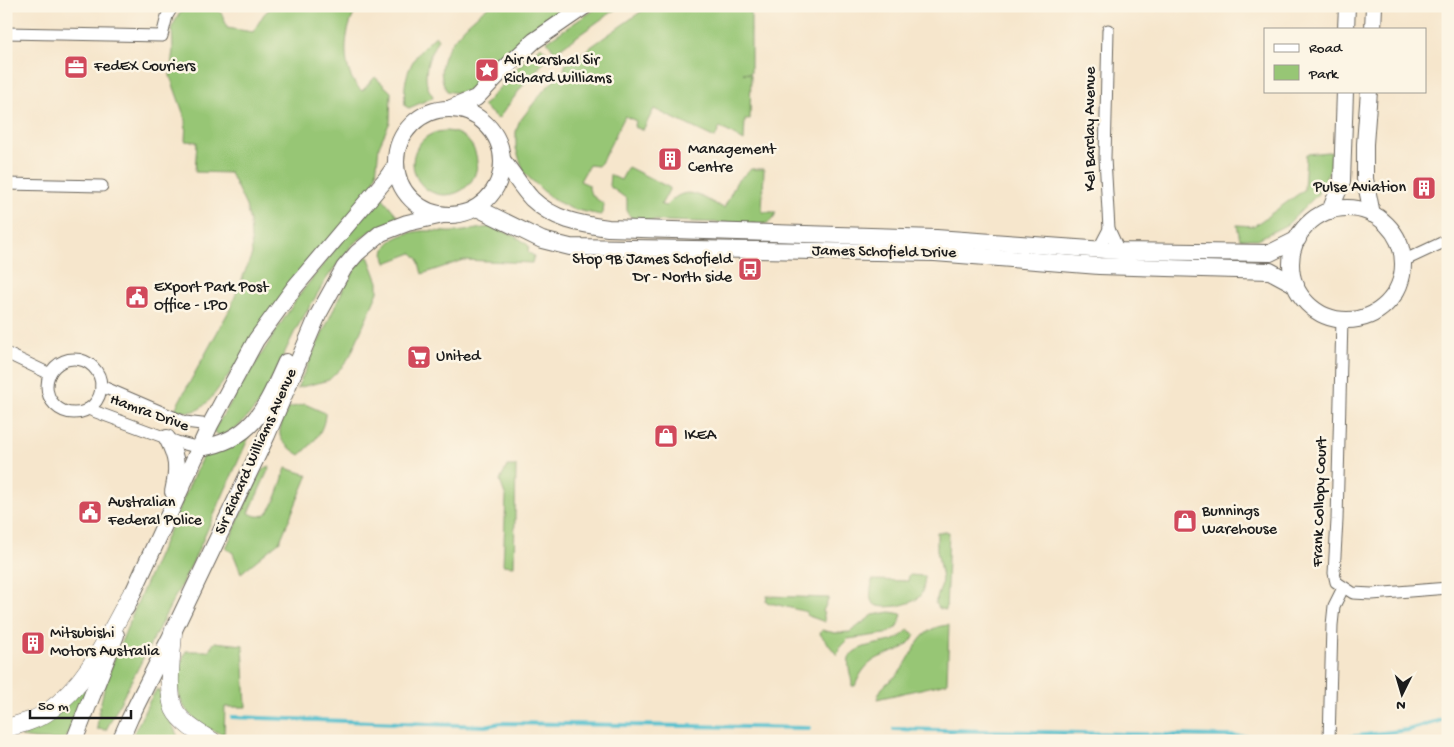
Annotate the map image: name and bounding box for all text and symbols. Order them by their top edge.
legend [1264,28,1426,92]
text: Road [1309,40,1343,58]
place label: Air Marshal Sir Richard Williams [504,52,612,89]
office icon: FedEX Couriers [63,54,89,80]
place icon: Air Marshal Sir Richard Williams [474,57,500,83]
place label: FedEX Couriers [93,58,197,77]
street label: Kel Barclay Avenue [1082,66,1101,191]
text: Park [1308,66,1339,84]
place label: Management Centre [688,141,777,178]
building icon: Management Centre [657,146,683,172]
building icon: Pulse Aviation [1411,175,1437,201]
place label: Pulse Aviation [1312,179,1406,198]
street label: James Schofield Drive [812,242,957,264]
place label: Stop 9B James Schofield Dr - North side [572,251,734,288]
bus stop icon: Stop 9B James Schofield Dr - North side [737,256,763,282]
place label: Export Park Post Office - LPO [154,279,270,316]
public building icon: Export Park Post Office - LPO [124,284,150,310]
supermarket icon: United [406,344,432,370]
place label: United [436,348,482,367]
street label: Sir Richard Williams Avenue [212,365,302,538]
street label: Hamra Drive [107,391,192,437]
shop icon: IKEA [653,423,679,449]
place label: IKEA [684,427,718,446]
street label: Frank Collopy Court [1309,435,1333,568]
place label: Australian Federal Police [107,494,203,531]
public building icon: Australian Federal Police [77,499,103,525]
place label: Bunnings Warehouse [1201,503,1278,540]
shop icon: Bunnings Warehouse [1172,508,1198,534]
place label: Mitsubishi Motors Australia [50,625,160,662]
building icon: Mitsubishi Motors Australia [20,630,46,656]
north arrow [1376,670,1426,720]
scale bar [30,687,131,719]
text: N [1396,696,1406,713]
text: 50 m [38,698,69,716]

